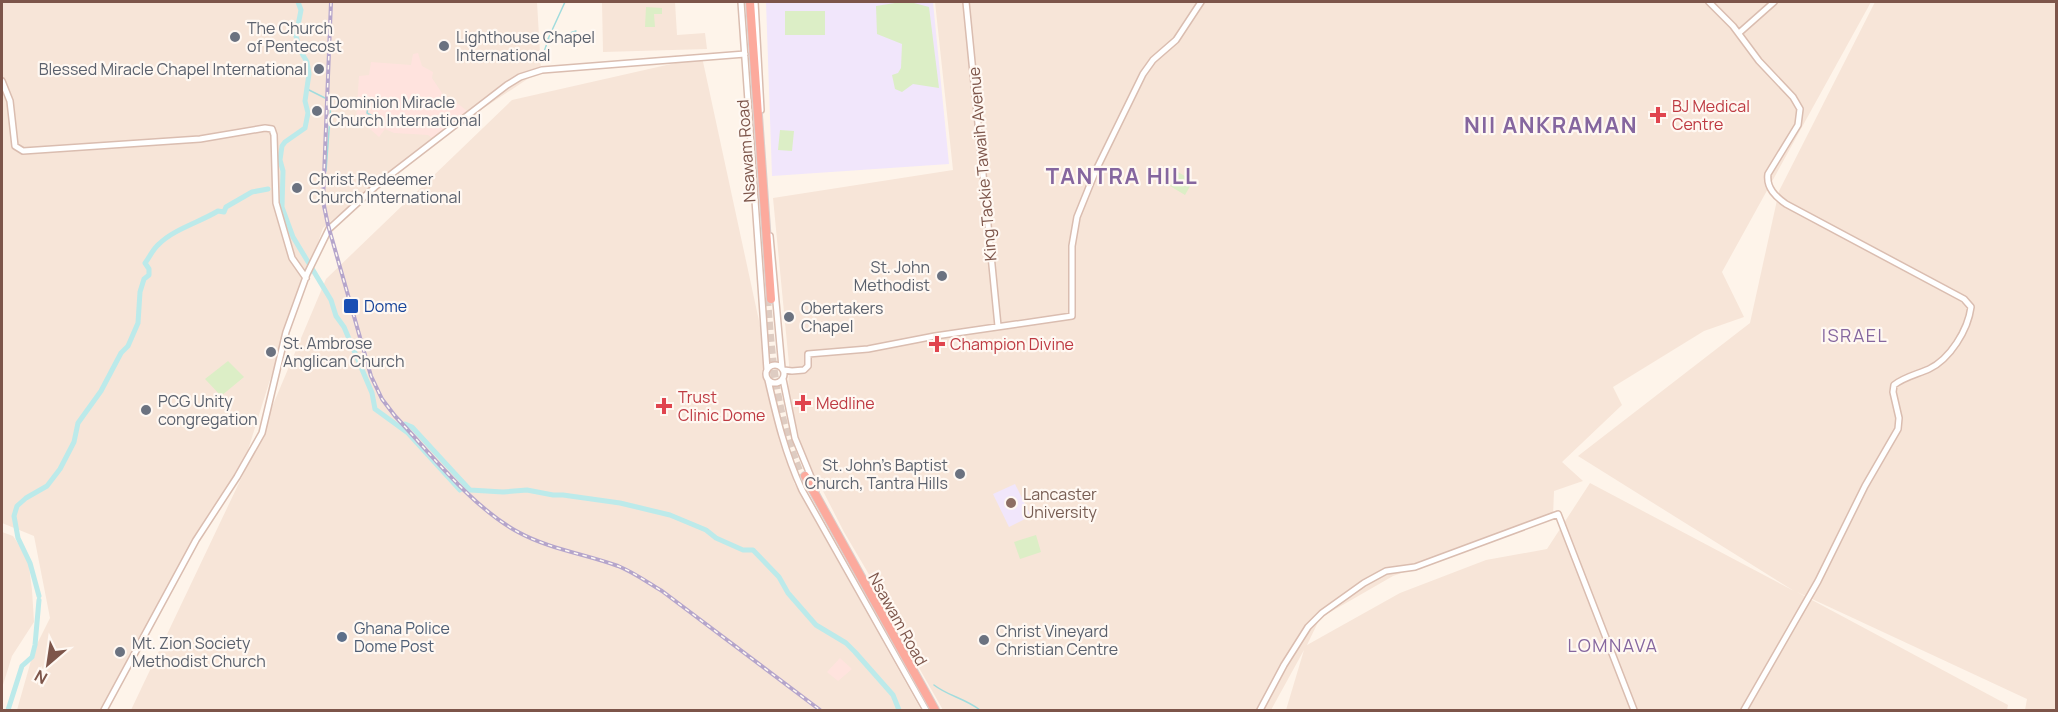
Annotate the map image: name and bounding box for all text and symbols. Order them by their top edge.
place label: The Church of Pentecost [247,17,342,57]
place label: Lighthouse Chapel International [456,26,595,66]
marker: The Church of Pentecost [228,30,242,44]
marker: Lighthouse Chapel International [437,39,451,53]
place label: Blessed Miracle Chapel International [39,58,307,80]
marker: Blessed Miracle Chapel International [312,62,326,76]
street label: King Tackie Tawaih Avenue [963,66,1001,262]
place label: Dominion Miracle Church International [329,91,481,131]
place label: BJ Medical Centre [1672,95,1750,135]
street label: Nsawam Road [731,99,761,203]
marker: Dominion Miracle Church International [310,104,324,118]
marker: BJ Medical Centre [1649,106,1667,124]
district label: NII ANKRAMAN [1464,110,1638,140]
district label: TANTRA HILL [1046,161,1198,191]
place label: Christ Redeemer Church International [309,168,461,208]
marker: Christ Redeemer Church International [290,181,304,195]
place label: St. John Methodist [854,256,930,296]
marker: St. John Methodist [935,269,949,283]
place label: Dome [364,295,407,317]
marker: Dome [342,297,360,315]
place label: Obertakers Chapel [801,297,883,337]
marker: Obertakers Chapel [782,310,796,324]
district label: ISRAEL [1822,323,1888,347]
place label: St. Ambrose Anglican Church [283,332,404,372]
place label: Champion Divine [950,333,1074,355]
marker: Champion Divine [928,335,946,353]
marker: St. Ambrose Anglican Church [264,345,278,359]
place label: Trust Clinic Dome [678,386,765,426]
place label: PCG Unity congregation [158,390,258,430]
place label: Medline [816,392,875,414]
marker: Medline [794,394,812,412]
marker: Trust Clinic Dome [655,397,673,415]
marker: PCG Unity congregation [139,403,153,417]
place label: St. John's Baptist Church, Tantra Hills [805,454,948,494]
marker: St. John's Baptist Church, Tantra Hills [953,467,967,481]
place label: Lancaster University [1023,483,1097,523]
marker: Lancaster University [1004,496,1018,510]
street label: Nsawam Road [863,568,933,670]
place label: Ghana Police Dome Post [354,617,450,657]
place label: Christ Vineyard Christian Centre [996,620,1118,660]
marker: Ghana Police Dome Post [335,630,349,644]
place label: Mt. Zion Society Methodist Church [132,632,266,672]
marker: Christ Vineyard Christian Centre [977,633,991,647]
district label: LOMNAVA [1568,633,1658,657]
north arrow [18,634,78,694]
marker: Mt. Zion Society Methodist Church [113,645,127,659]
text: N [30,665,51,690]

